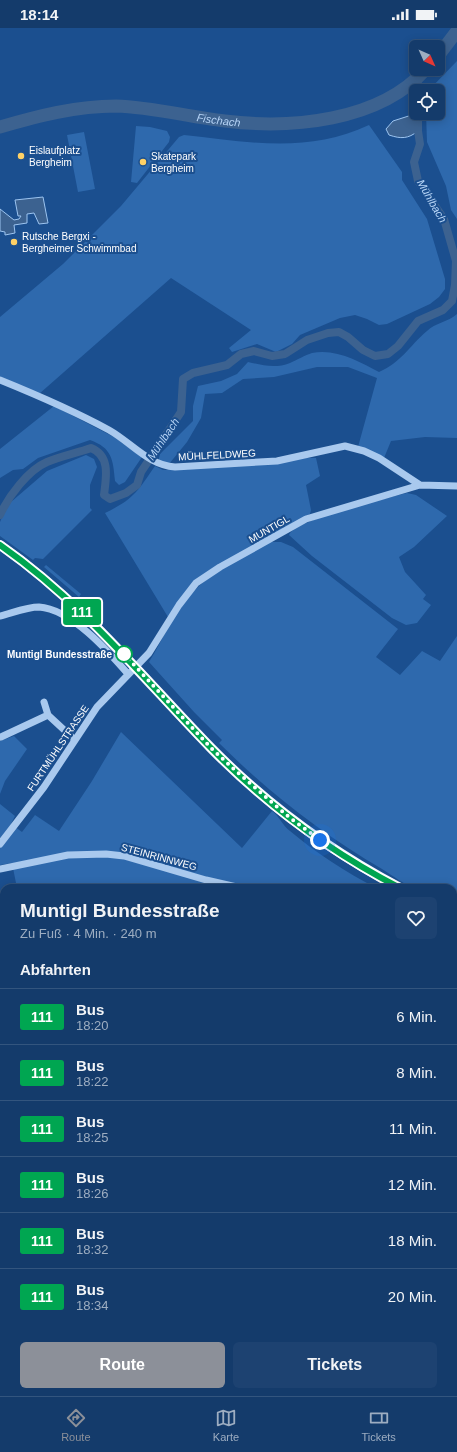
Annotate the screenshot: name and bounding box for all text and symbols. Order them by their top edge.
text: 18:14 [20,6,58,23]
north arrow [409,40,445,76]
map controls [409,40,445,120]
button: locate [409,84,445,120]
water label: Fischach [196,111,241,129]
place label: Eislaufplatz Bergheim [29,145,80,168]
marker: Eislaufplatz Bergheim [16,151,26,161]
place label: Skatepark Bergheim [151,151,197,174]
marker: Skatepark Bergheim [138,157,148,167]
water label: Mühlbach [415,177,449,225]
place label: Rutsche Bergxi - Bergheimer Schwimmbad [22,231,137,254]
marker: Rutsche Bergxi - Bergheimer Schwimmbad [9,237,19,247]
water label: Mühlbach [145,416,181,462]
street label: MÜHLFELDWEG [178,447,256,463]
street label: MUNTIGL [247,513,292,545]
line badge: 111 [59,599,105,625]
text: 111 [71,604,93,620]
marker: Muntigl Bundesstraße [115,645,133,663]
place label: Muntigl Bundesstraße [7,649,112,660]
street label: FURTMÜHLSTRASSE [25,703,91,793]
your location [310,830,330,850]
street label: STEINRINNWEG [120,842,198,872]
button: heart [395,897,437,939]
text: Muntigl Bundesstraße [20,900,220,921]
text: Zu Fuß · 4 Min. · 240 m [20,926,157,941]
text: Abfahrten [20,961,91,978]
text: Bus [76,1001,104,1018]
text: 6 Min. [396,1008,437,1025]
text: 111 [31,1009,53,1025]
text: 18:20 [76,1018,109,1033]
text: Bus [76,1057,104,1074]
text: 8 Min. [396,1064,437,1081]
text: 111 [31,1065,53,1081]
text: 18:22 [76,1074,109,1089]
text: Bus [76,1113,104,1130]
text: 11 Min. [389,1120,437,1137]
text: 111 [31,1121,53,1137]
text: 18:25 [76,1130,109,1145]
text: Bus [76,1169,104,1186]
text: 12 Min. [388,1176,437,1193]
text: 111 [31,1177,53,1193]
text: 18:26 [76,1186,109,1201]
text: Bus [76,1225,104,1242]
text: 18 Min. [388,1232,437,1249]
text: 111 [31,1233,53,1249]
text: 18:32 [76,1242,109,1257]
text: Bus [76,1281,104,1298]
text: 20 Min. [388,1288,437,1305]
text: 111 [31,1289,53,1305]
text: 18:34 [76,1298,109,1313]
button: Route [20,1342,225,1388]
button: Tickets [233,1342,437,1388]
tab: Route [61,1407,91,1443]
tab: Karte [213,1407,239,1443]
tab: Tickets [361,1407,396,1443]

